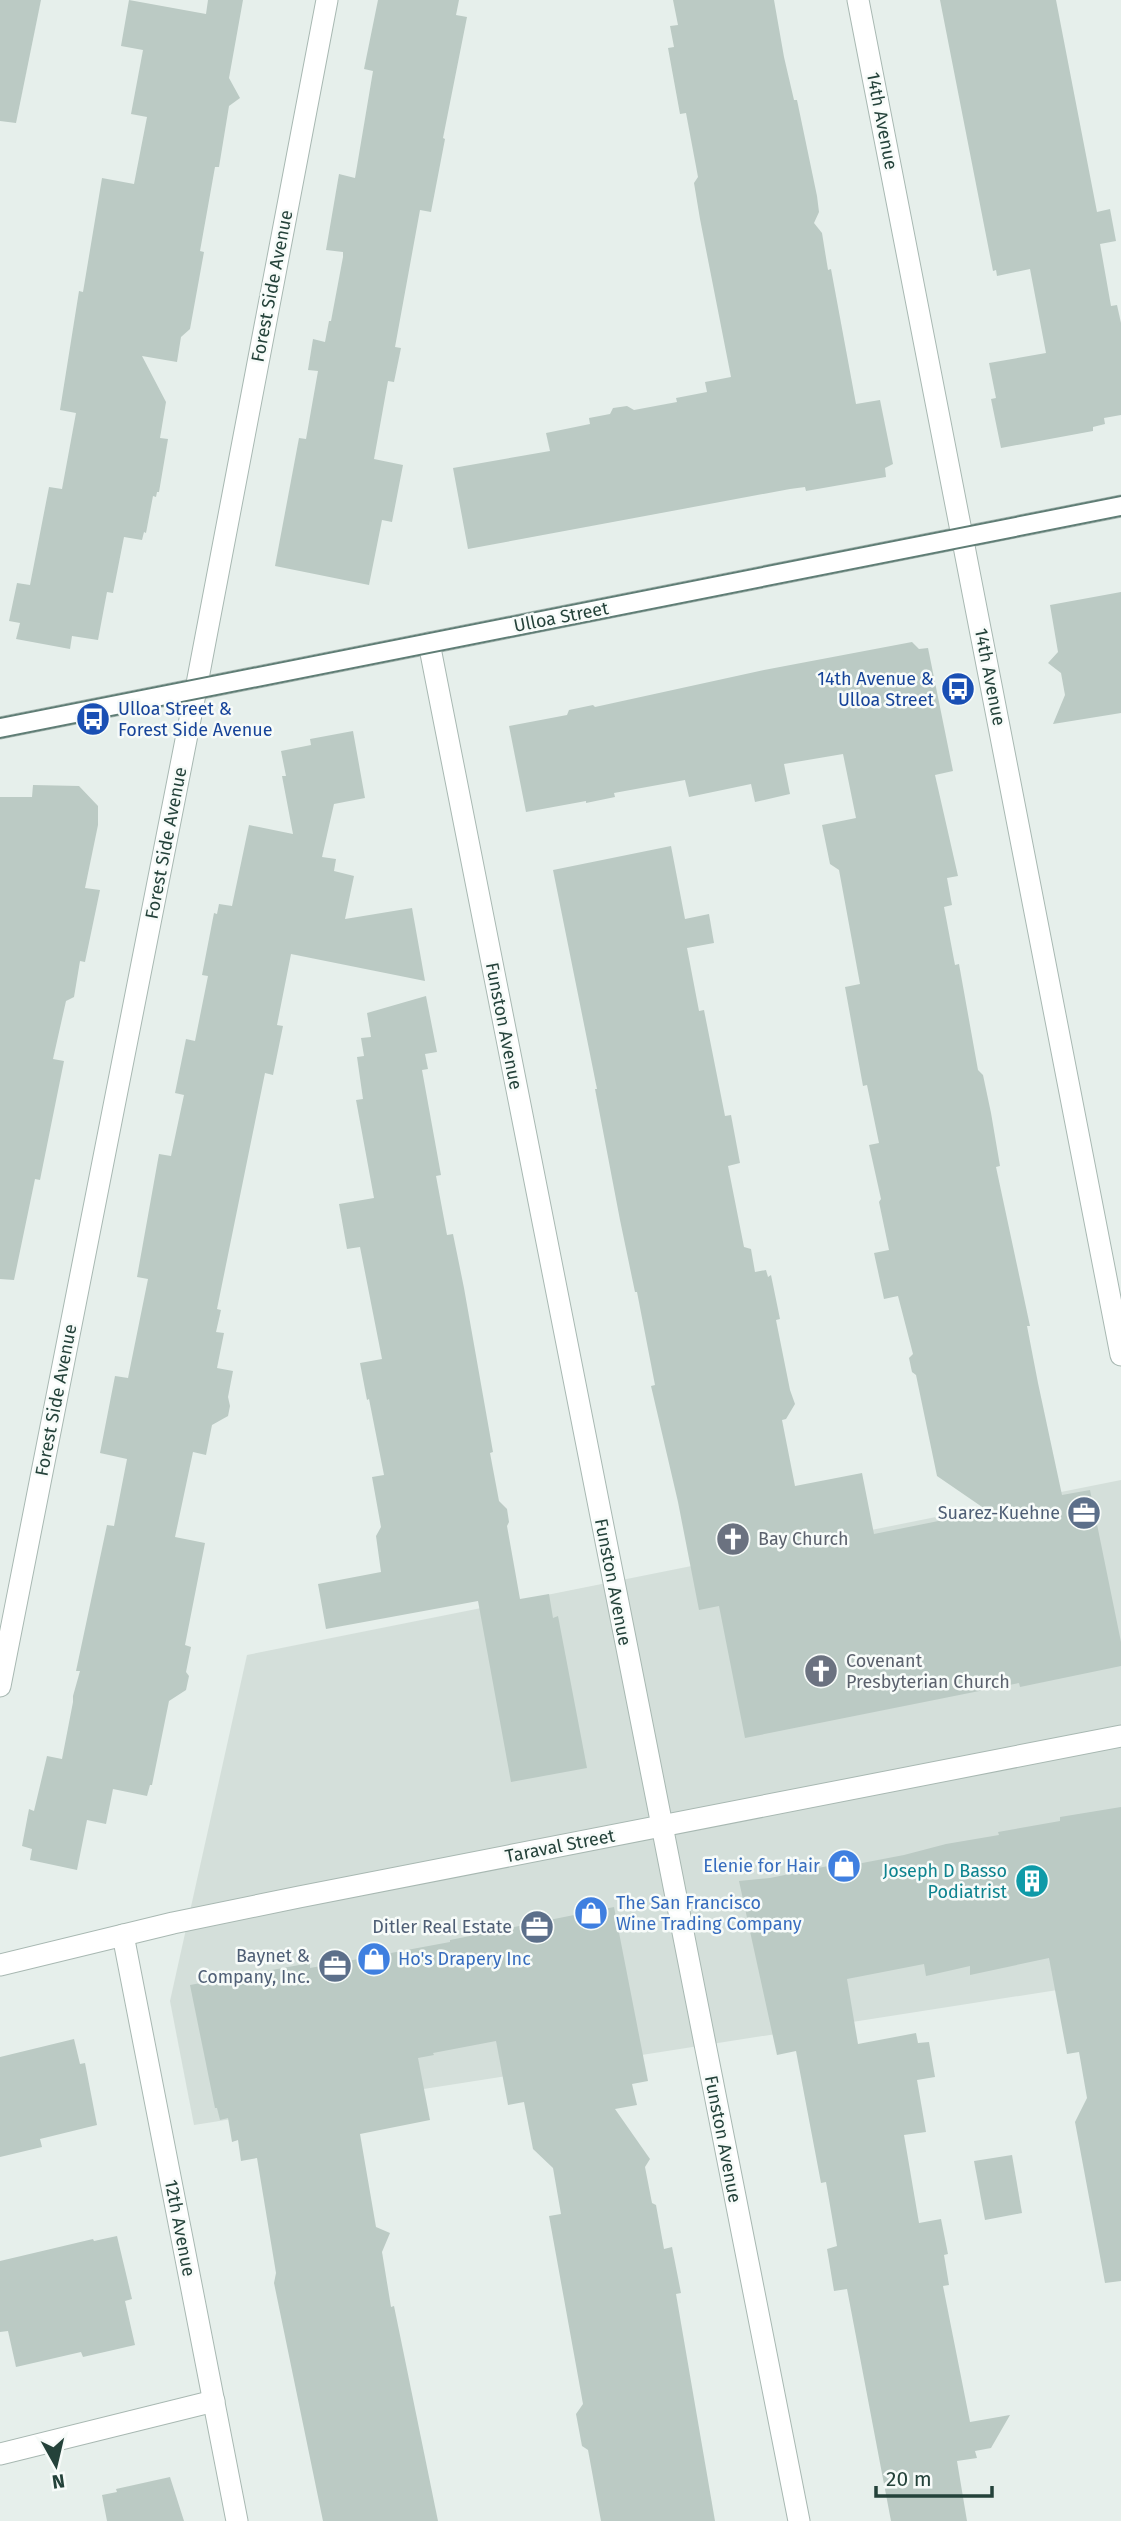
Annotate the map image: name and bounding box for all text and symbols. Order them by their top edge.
street label: 14th Avenue [862,70,902,172]
street label: Forest Side Avenue [246,208,298,364]
street label: Ulloa Street [512,597,611,637]
street label: 14th Avenue [970,626,1010,728]
place label: 14th Avenue & Ulloa Street [817,668,934,711]
bus stop icon: 14th Avenue & Ulloa Street [939,670,977,708]
place label: Ulloa Street & Forest Side Avenue [118,698,273,741]
bus stop icon: Ulloa Street & Forest Side Avenue [74,700,112,738]
street label: Forest Side Avenue [140,765,192,921]
street label: Funston Avenue [481,960,527,1092]
street label: Forest Side Avenue [30,1322,82,1478]
office icon: Suarez-Kuehne [1065,1494,1103,1532]
place label: Suarez-Kuehne [938,1502,1060,1524]
street label: Funston Avenue [590,1516,636,1648]
church icon: Bay Church [714,1520,752,1558]
place label: Bay Church [758,1528,849,1550]
place label: Covenant Presbyterian Church [846,1650,1010,1693]
church icon: Covenant Presbyterian Church [802,1652,840,1690]
street label: Taraval Street [503,1825,617,1867]
shop icon: Elenie for Hair [825,1847,863,1885]
place label: Elenie for Hair [703,1855,820,1877]
place label: Joseph D Basso Podiatrist [883,1860,1007,1903]
building icon: Joseph D Basso Podiatrist [1013,1862,1051,1900]
place label: The San Francisco Wine Trading Company [616,1892,802,1935]
shop icon: The San Francisco Wine Trading Company [572,1894,610,1932]
office icon: Ditler Real Estate [518,1908,556,1946]
place label: Ditler Real Estate [372,1916,512,1938]
shop icon: Ho's Drapery Inc [355,1940,393,1978]
place label: Baynet & Company, Inc. [197,1945,310,1988]
office icon: Baynet & Company, Inc. [316,1947,354,1985]
place label: Ho's Drapery Inc [398,1948,531,1970]
street label: Funston Avenue [700,2073,746,2205]
street label: 12th Avenue [160,2178,200,2278]
north arrow [21,2430,91,2500]
scale bar [876,2454,992,2498]
text: 20 m [886,2466,932,2492]
text: N [50,2469,66,2494]

